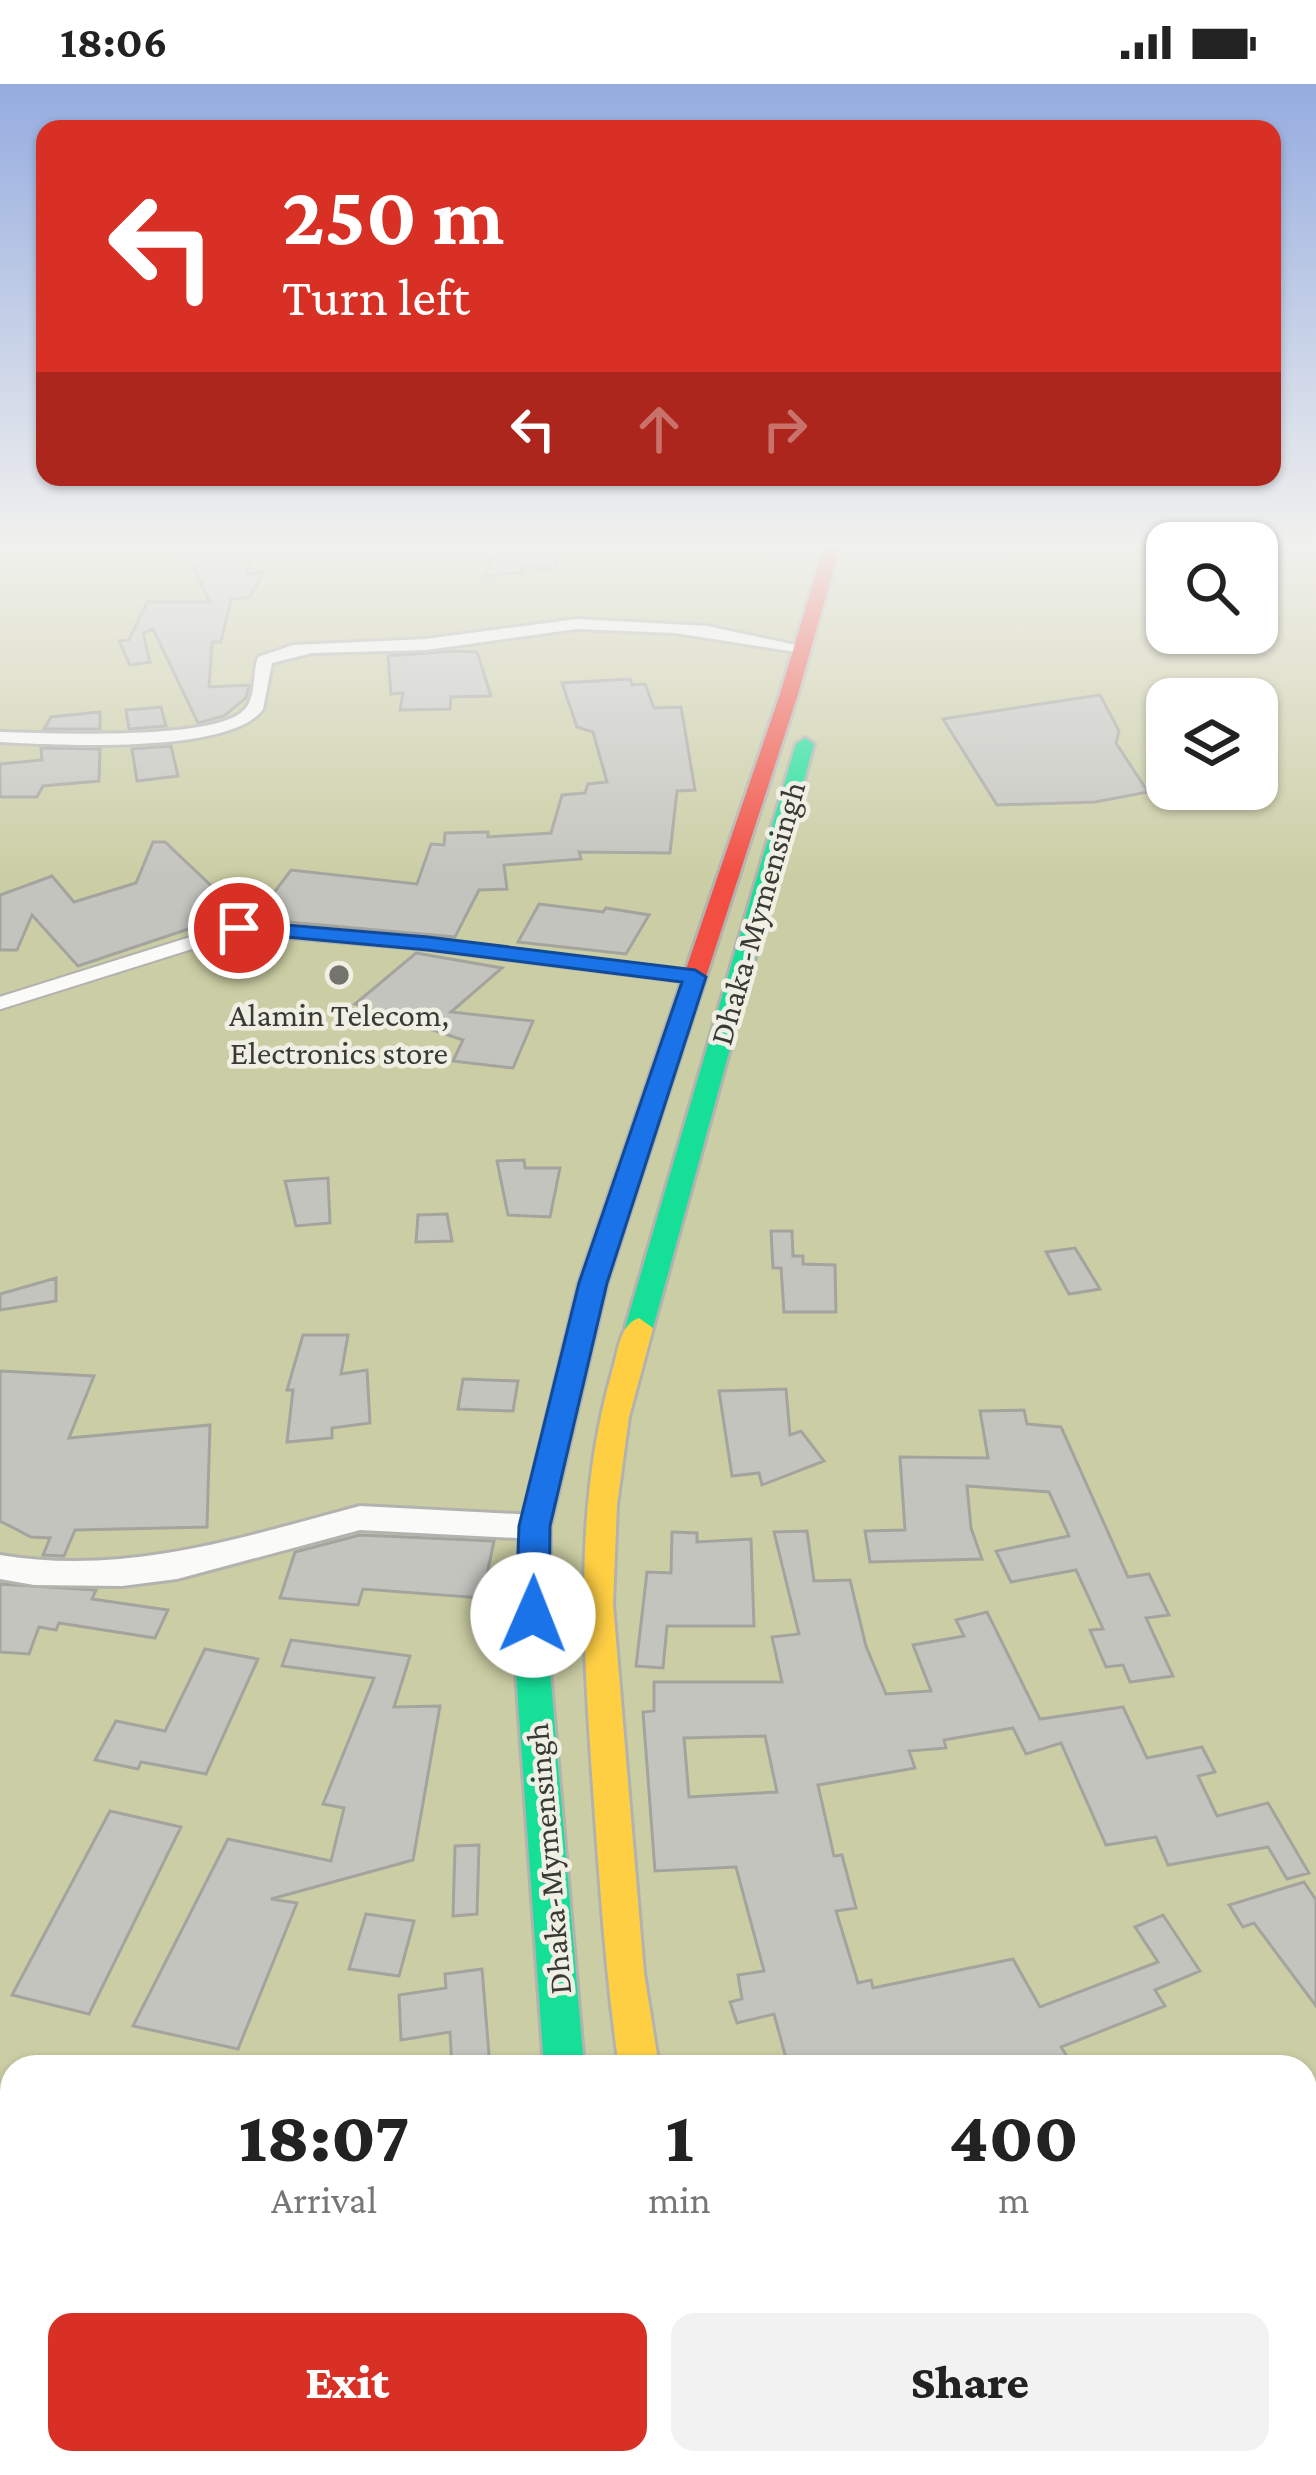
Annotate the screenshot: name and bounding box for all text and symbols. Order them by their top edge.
text: 18:06 [60,17,167,67]
icon: left [84,168,240,324]
text: 250 m [282,169,504,262]
text: Turn left [282,267,470,327]
icon: left [500,396,566,462]
icon: ahead [626,396,692,462]
icon: right [752,396,818,462]
map controls [1146,522,1278,810]
button: search [1146,522,1278,654]
button: layers [1146,678,1278,810]
street label: Dhaka-Mymensingh [702,777,812,1049]
pin [188,877,290,979]
icon: arrive [206,895,272,961]
marker: Alamin Telecom, Electronics store [326,962,352,988]
place label: Alamin Telecom, Electronics store [229,996,449,1071]
position arrow [470,1552,596,1678]
street label: Dhaka-Mymensingh [518,1722,578,1996]
text: 18:07 [238,2096,410,2176]
text: 1 [665,2096,694,2176]
text: 400 [949,2096,1079,2176]
text: Arrival [271,2178,377,2221]
text: min [648,2178,711,2221]
text: m [998,2178,1030,2221]
button: Exit [48,2313,647,2451]
button: Share [671,2313,1269,2451]

